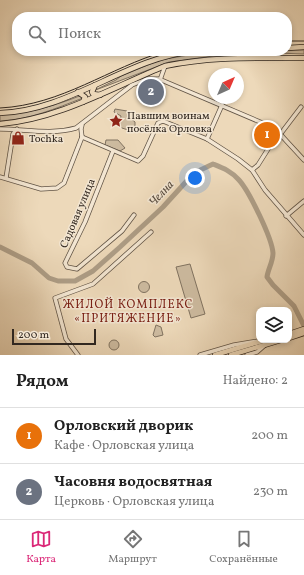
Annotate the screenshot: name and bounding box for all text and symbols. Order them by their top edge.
search box [12,12,292,56]
icon: search [26,23,48,45]
text: Поиск [58,24,101,45]
north arrow [208,68,244,104]
pin: 2 [138,77,164,107]
place label: Павшим воинам посёлка Орловка [127,109,213,137]
place icon: Павшим воинам посёлка Орловка [108,113,124,129]
pin: 1 [254,120,280,150]
shop icon: Tochka [10,130,26,146]
place label: Tochka [29,132,64,147]
your location [185,168,205,188]
street label: Садовая улица [57,176,100,251]
water label: Челна [146,177,178,210]
district label: ЖИЛОЙ КОМПЛЕКС «ПРИТЯЖЕНИЕ» [63,296,193,327]
map controls [256,307,292,343]
button: layers [256,307,292,343]
scale bar [12,327,96,346]
text: 200 m [18,328,49,343]
text: Рядом [16,370,69,393]
text: Найдено: 2 [223,372,288,390]
text: Орловский дворик [54,416,193,437]
text: 1 [26,427,32,445]
text: 200 m [251,427,288,445]
text: Кафе · Орловская улица [54,437,194,455]
text: Часовня водосвятная [54,472,212,493]
text: 2 [26,483,32,501]
text: 230 m [253,483,288,501]
text: Церковь · Орловская улица [54,493,214,511]
tab: Карта [26,528,56,567]
tab: Маршрут [108,528,157,567]
tab: Сохранённые [209,528,278,567]

